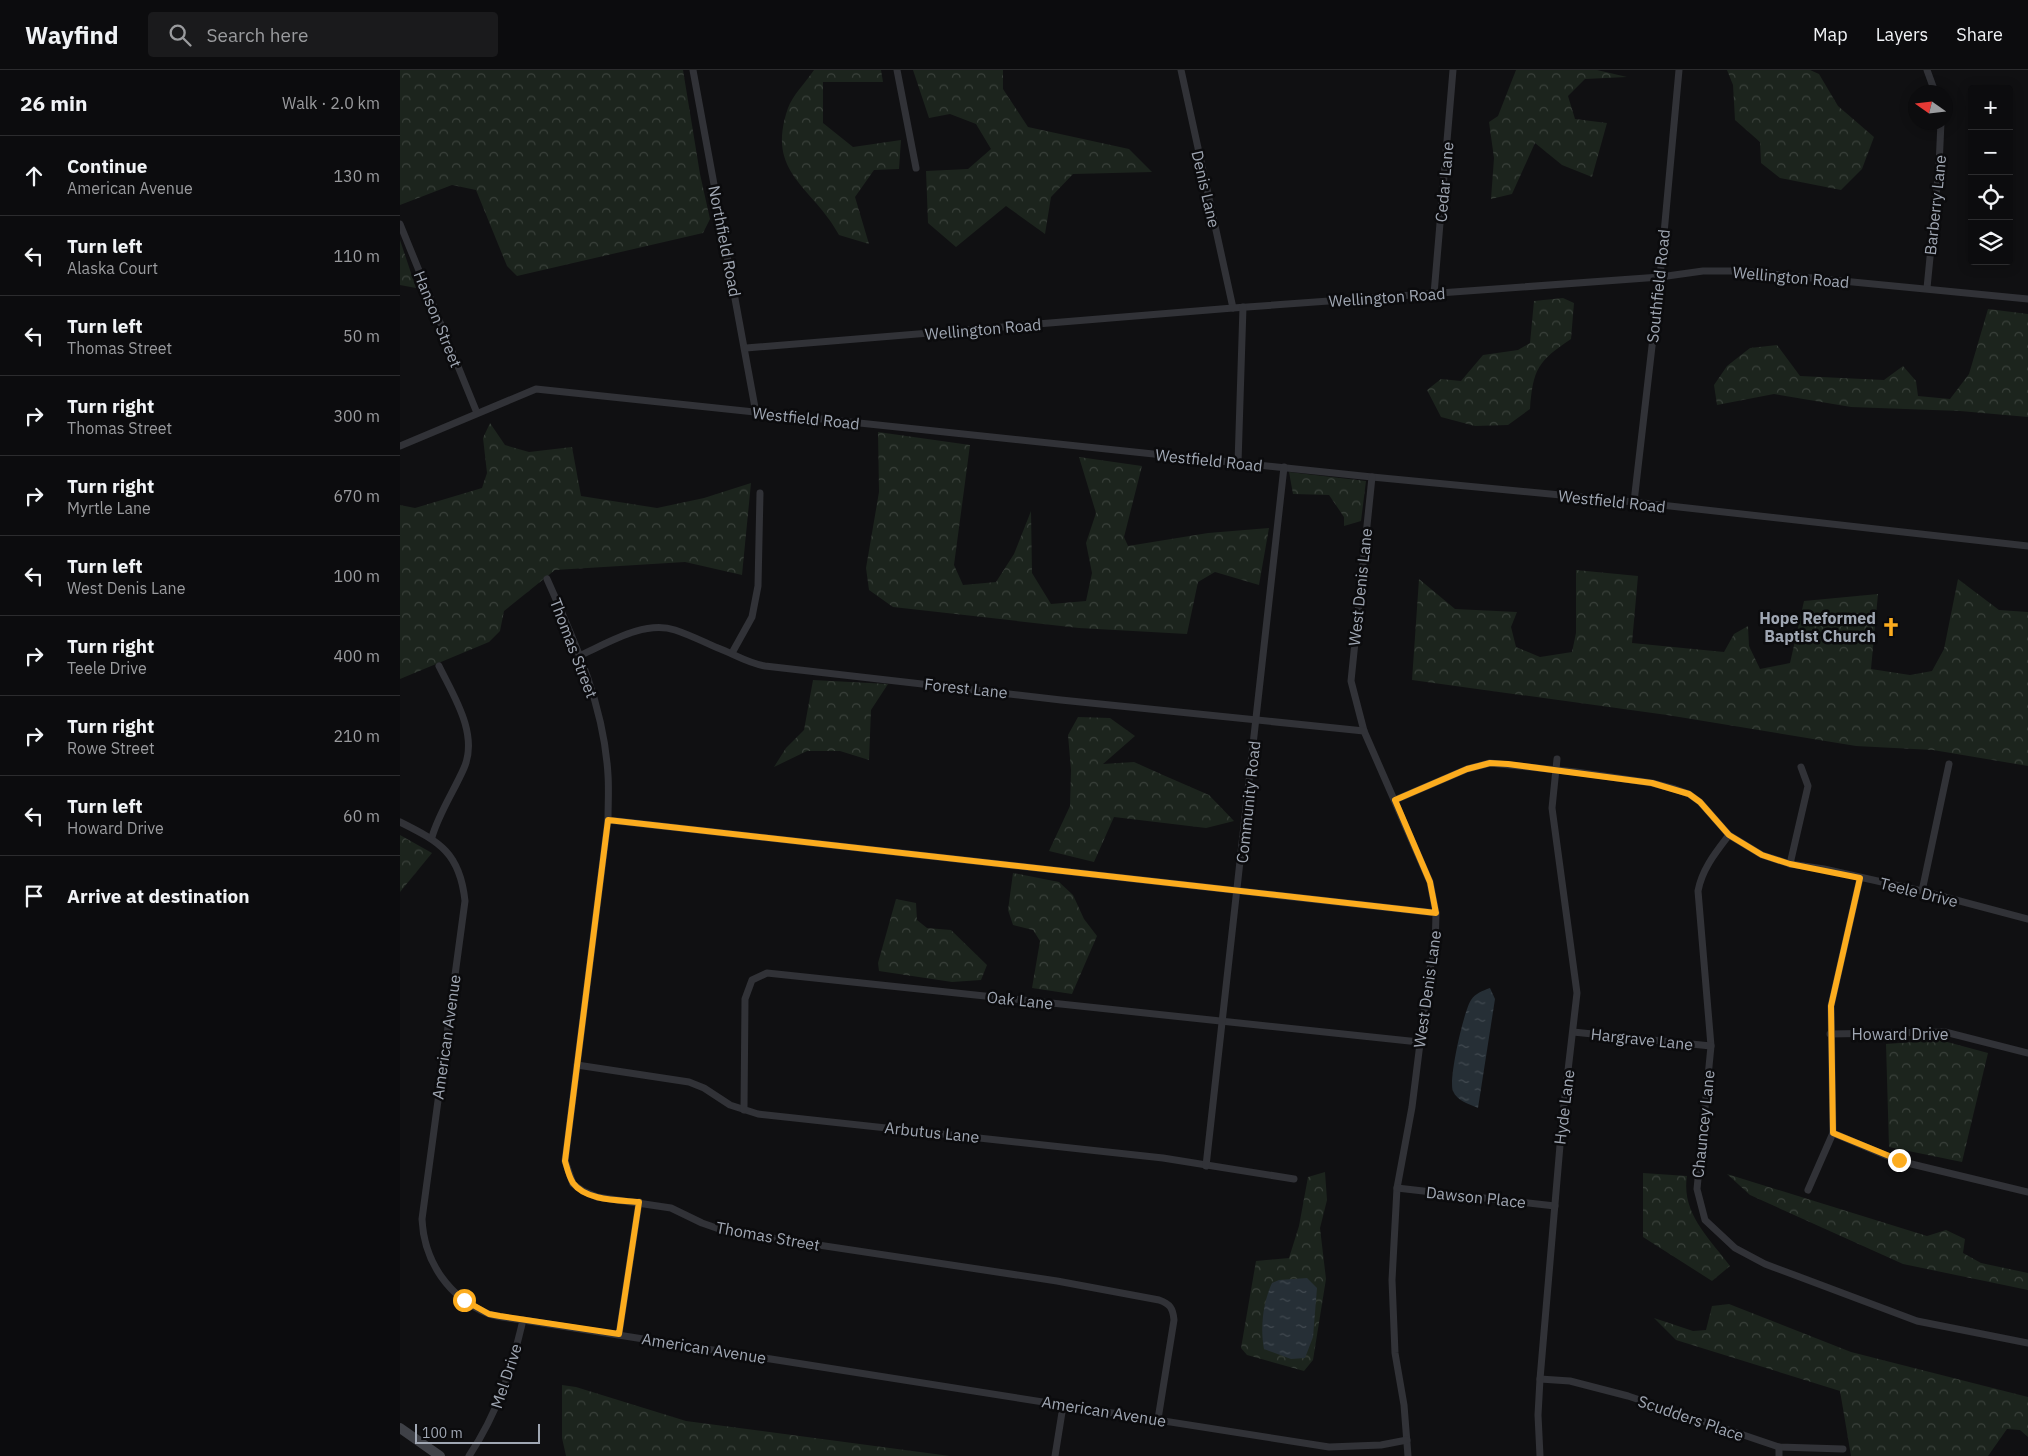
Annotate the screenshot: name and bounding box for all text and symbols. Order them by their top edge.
search box [148,12,498,57]
text: Wayfind [25,19,118,51]
icon: search [166,21,194,49]
text: Search here [206,23,308,47]
text: Map [1813,23,1848,46]
text: Layers [1876,23,1928,46]
text: Share [1956,23,2003,46]
north arrow [1908,85,1953,130]
map controls [1968,85,2013,265]
button: + [1968,85,2013,130]
text: 26 min [20,89,87,117]
text: Walk · 2.0 km [282,93,380,113]
button: − [1968,130,2013,175]
street label: Cedar Lane [1431,141,1457,223]
street label: Denis Lane [1187,148,1225,230]
text: Continue [67,154,147,178]
street label: Barberry Lane [1920,154,1950,256]
icon: ahead [20,162,48,190]
text: 130 m [333,166,380,186]
button: locate [1968,175,2013,220]
text: American Avenue [67,178,193,198]
street label: Northfield Road [704,184,746,298]
button: layers [1968,220,2013,265]
street label: Southfield Road [1642,228,1674,344]
text: Turn left [67,234,143,258]
icon: left [20,242,48,270]
text: 110 m [333,246,380,266]
text: Alaska Court [67,258,158,278]
street label: Wellington Road [1732,262,1850,292]
street label: Hanson Street [410,268,466,370]
street label: Wellington Road [1328,283,1446,311]
text: Turn left [67,314,143,338]
street label: Wellington Road [924,314,1042,344]
icon: left [20,322,48,350]
text: 50 m [343,326,380,346]
text: Thomas Street [67,338,172,358]
text: Turn right [67,394,154,418]
icon: right [20,402,48,430]
street label: Westfield Road [751,402,861,434]
text: 300 m [333,406,380,426]
text: Thomas Street [67,418,172,438]
street label: Westfield Road [1154,444,1264,476]
text: Turn right [67,474,154,498]
icon: right [20,482,48,510]
street label: Westfield Road [1557,485,1667,517]
text: 670 m [333,486,380,506]
text: Myrtle Lane [67,498,151,518]
street label: West Denis Lane [1344,527,1376,647]
text: Turn left [67,554,143,578]
icon: left [20,562,48,590]
text: 100 m [333,566,380,586]
text: West Denis Lane [67,578,185,598]
street label: Thomas Street [546,595,602,701]
place label: Hope Reformed Baptist Church [1759,608,1876,646]
church icon: Hope Reformed Baptist Church [1880,616,1902,638]
text: Turn right [67,634,154,658]
icon: right [20,642,48,670]
text: 400 m [333,646,380,666]
text: Teele Drive [67,658,147,678]
street label: Forest Lane [923,674,1009,702]
text: Turn right [67,714,154,738]
icon: right [20,722,48,750]
text: 210 m [333,726,380,746]
text: Rowe Street [67,738,155,758]
street label: Community Road [1232,740,1264,864]
text: Turn left [67,794,143,818]
icon: left [20,802,48,830]
text: 60 m [343,806,380,826]
text: Howard Drive [67,818,164,838]
street label: Teele Drive [1878,873,1960,911]
icon: arrive [20,882,48,910]
text: Arrive at destination [67,884,250,908]
street label: West Denis Lane [1409,929,1445,1049]
street label: American Avenue [427,973,465,1101]
street label: Oak Lane [986,987,1054,1013]
street label: Hargrave Lane [1590,1024,1694,1054]
street label: Howard Drive [1852,1024,1949,1044]
street label: Hyde Lane [1549,1068,1579,1146]
street label: Chauncey Lane [1687,1069,1719,1179]
street label: Arbutus Lane [884,1117,981,1147]
route end [1888,1149,1911,1172]
street label: Dawson Place [1425,1182,1527,1212]
street label: Thomas Street [714,1217,822,1255]
route start [453,1289,476,1312]
street label: American Avenue [640,1328,768,1368]
street label: Mel Drive [486,1341,526,1411]
street label: American Avenue [1040,1391,1168,1431]
street label: Scudders Place [1635,1391,1747,1446]
scale bar [415,1421,540,1444]
text: 100 m [422,1424,463,1442]

